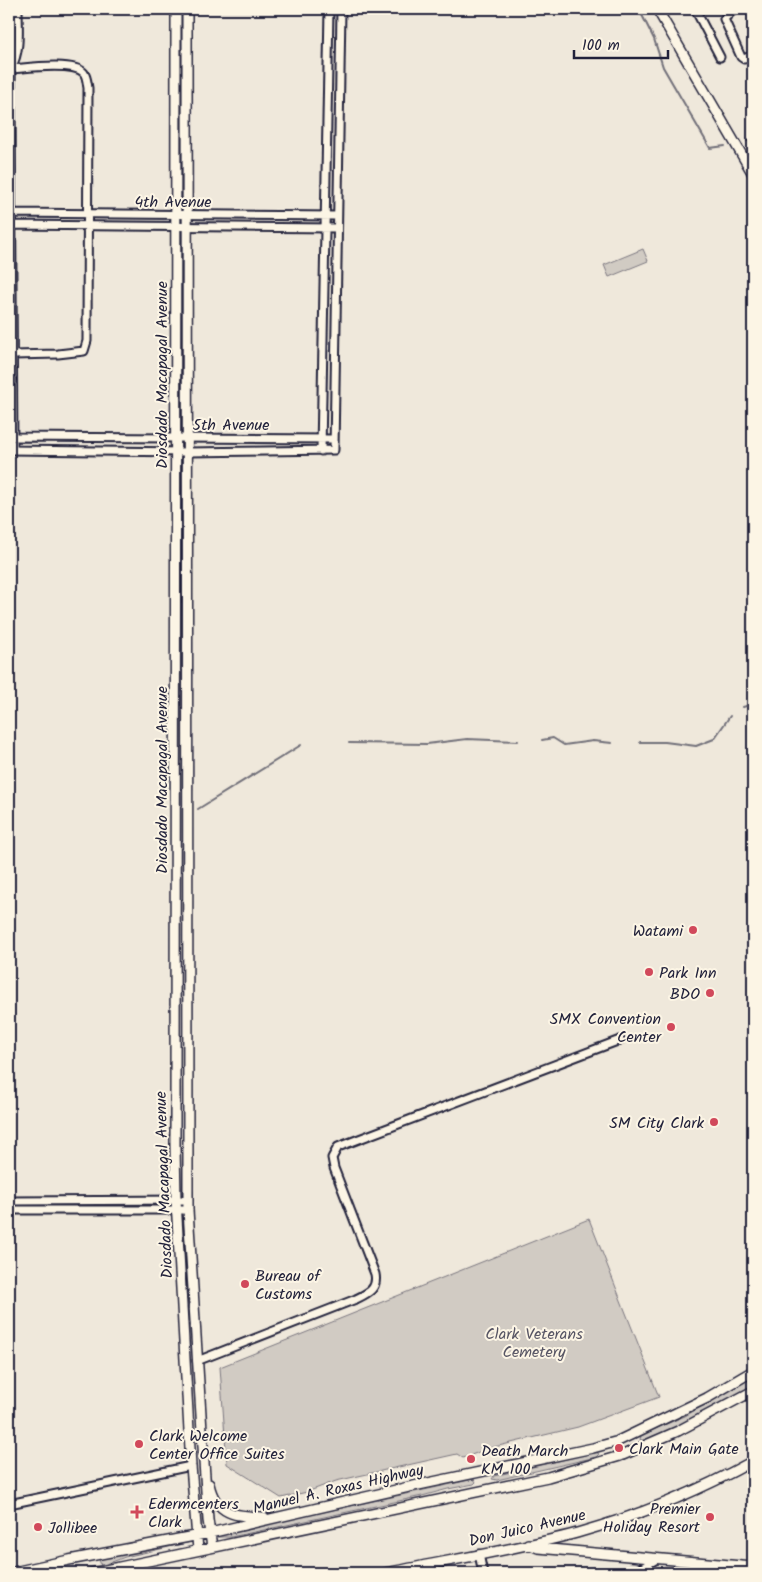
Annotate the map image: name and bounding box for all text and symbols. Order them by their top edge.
scale bar [574,28,668,60]
text: 100 m [582,34,620,58]
street label: 4th Avenue [134,190,212,215]
street label: Diosdado Macapagal Avenue [150,281,175,469]
street label: 5th Avenue [193,413,269,438]
street label: Diosdado Macapagal Avenue [150,686,175,874]
place label: Watami [633,919,684,944]
marker: Watami [687,924,699,936]
place label: Park Inn [659,961,716,986]
marker: Park Inn [643,966,655,978]
place label: BDO [670,982,700,1007]
marker: BDO [704,987,716,999]
place label: SMX Convention Center [550,1007,663,1050]
marker: SMX Convention Center [665,1021,677,1033]
street label: Diosdado Macapagal Avenue [149,1091,180,1279]
place label: SM City Clark [609,1111,704,1136]
marker: SM City Clark [708,1116,720,1128]
place label: Bureau of Customs [255,1264,322,1307]
marker: Bureau of Customs [239,1278,251,1290]
park label: Clark Veterans Cemetery [485,1322,583,1365]
place label: Clark Welcome Center Office Suites [149,1424,285,1467]
place label: Clark Main Gate [629,1437,739,1462]
marker: Clark Welcome Center Office Suites [133,1438,145,1450]
place label: Death March KM 100 [481,1439,568,1482]
marker: Clark Main Gate [613,1442,625,1454]
marker: Death March KM 100 [465,1453,477,1465]
street label: Manuel A. Roxas Highway [251,1458,427,1521]
place label: Edermcenters Clark [148,1492,239,1535]
place label: Premier Holiday Resort [603,1497,702,1540]
street label: Don Juico Avenue [466,1503,588,1554]
marker: Edermcenters Clark [130,1505,144,1519]
marker: Premier Holiday Resort [704,1511,716,1523]
place label: Jollibee [48,1516,97,1541]
marker: Jollibee [32,1521,44,1533]

